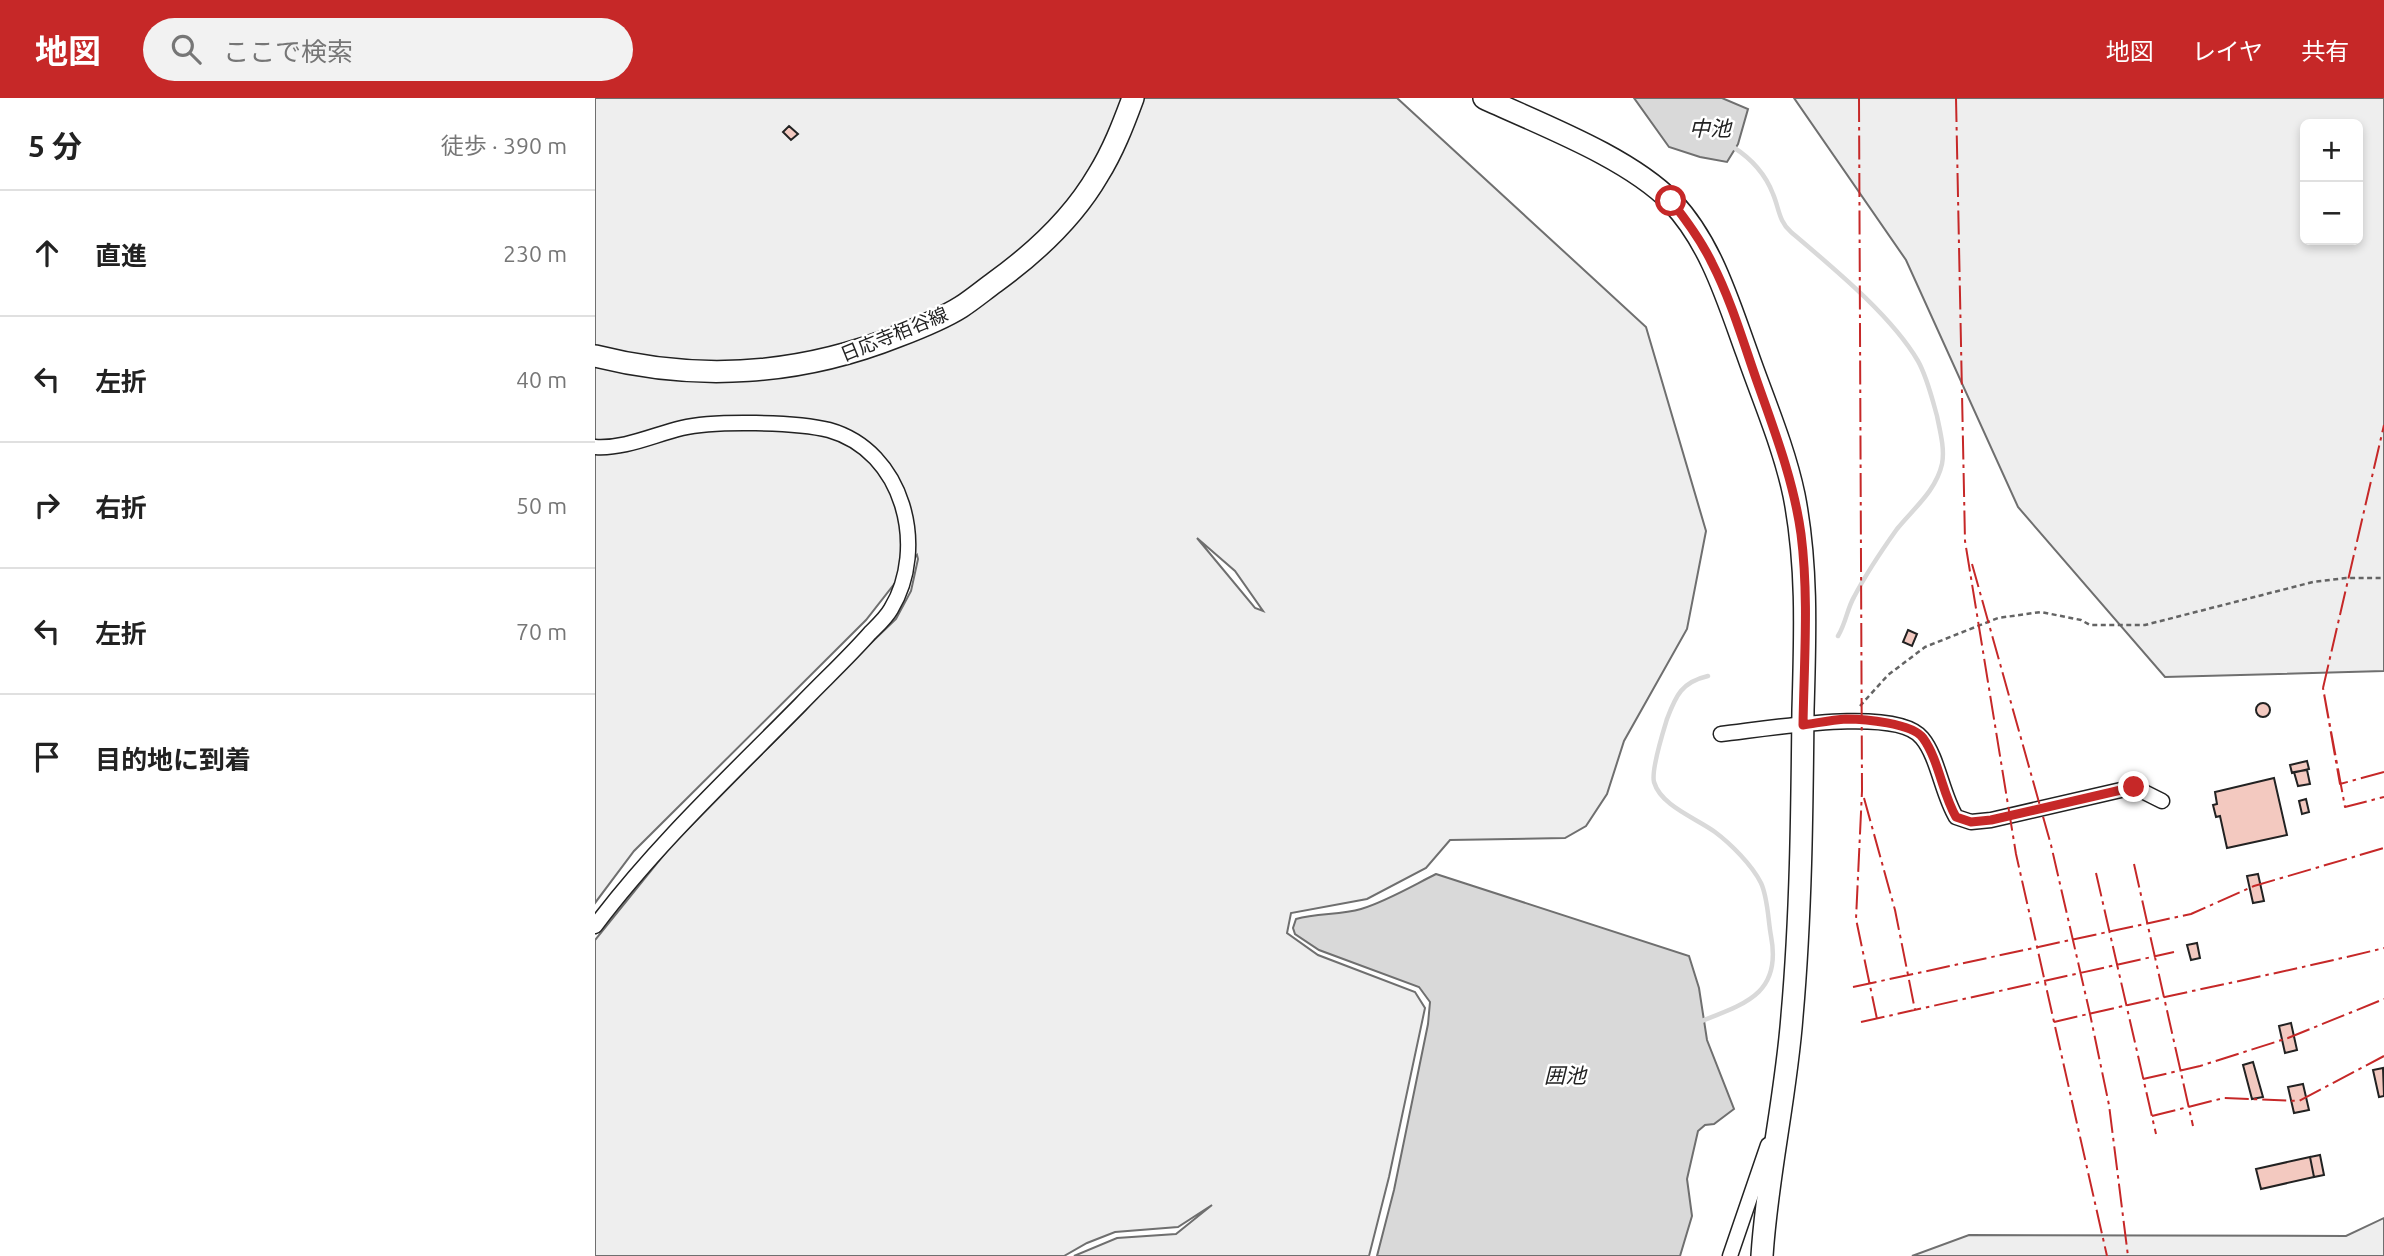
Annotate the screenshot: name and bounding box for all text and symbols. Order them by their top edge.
search box [143,18,633,81]
icon: search [167,30,205,68]
text: 地図 [35,32,101,69]
text: ここで検索 [223,37,353,66]
text: 地図 [2106,38,2154,65]
text: レイヤ [2192,38,2263,65]
text: 共有 [2301,38,2349,65]
water label: 中池 [1689,116,1733,140]
map controls [2300,119,2363,245]
button: + [2300,119,2363,182]
text: 5 分 [28,129,82,163]
text: 徒歩 · 390 m [441,133,567,158]
button: − [2300,182,2363,245]
route start [1655,185,1686,216]
icon: ahead [28,234,66,272]
text: 直進 [95,241,147,270]
text: 230 m [503,241,567,266]
street label: 日応寺栢谷線 [837,302,951,366]
icon: left [28,360,66,398]
text: 左折 [95,367,147,396]
text: 40 m [516,367,567,392]
icon: right [28,486,66,524]
text: 右折 [95,493,147,522]
text: 50 m [516,493,567,518]
icon: left [28,612,66,650]
text: 左折 [95,619,147,648]
text: 70 m [516,619,567,644]
icon: arrive [28,738,66,776]
text: 目的地に到着 [95,745,251,774]
route end [2118,771,2149,802]
water label: 囲池 [1544,1063,1588,1087]

